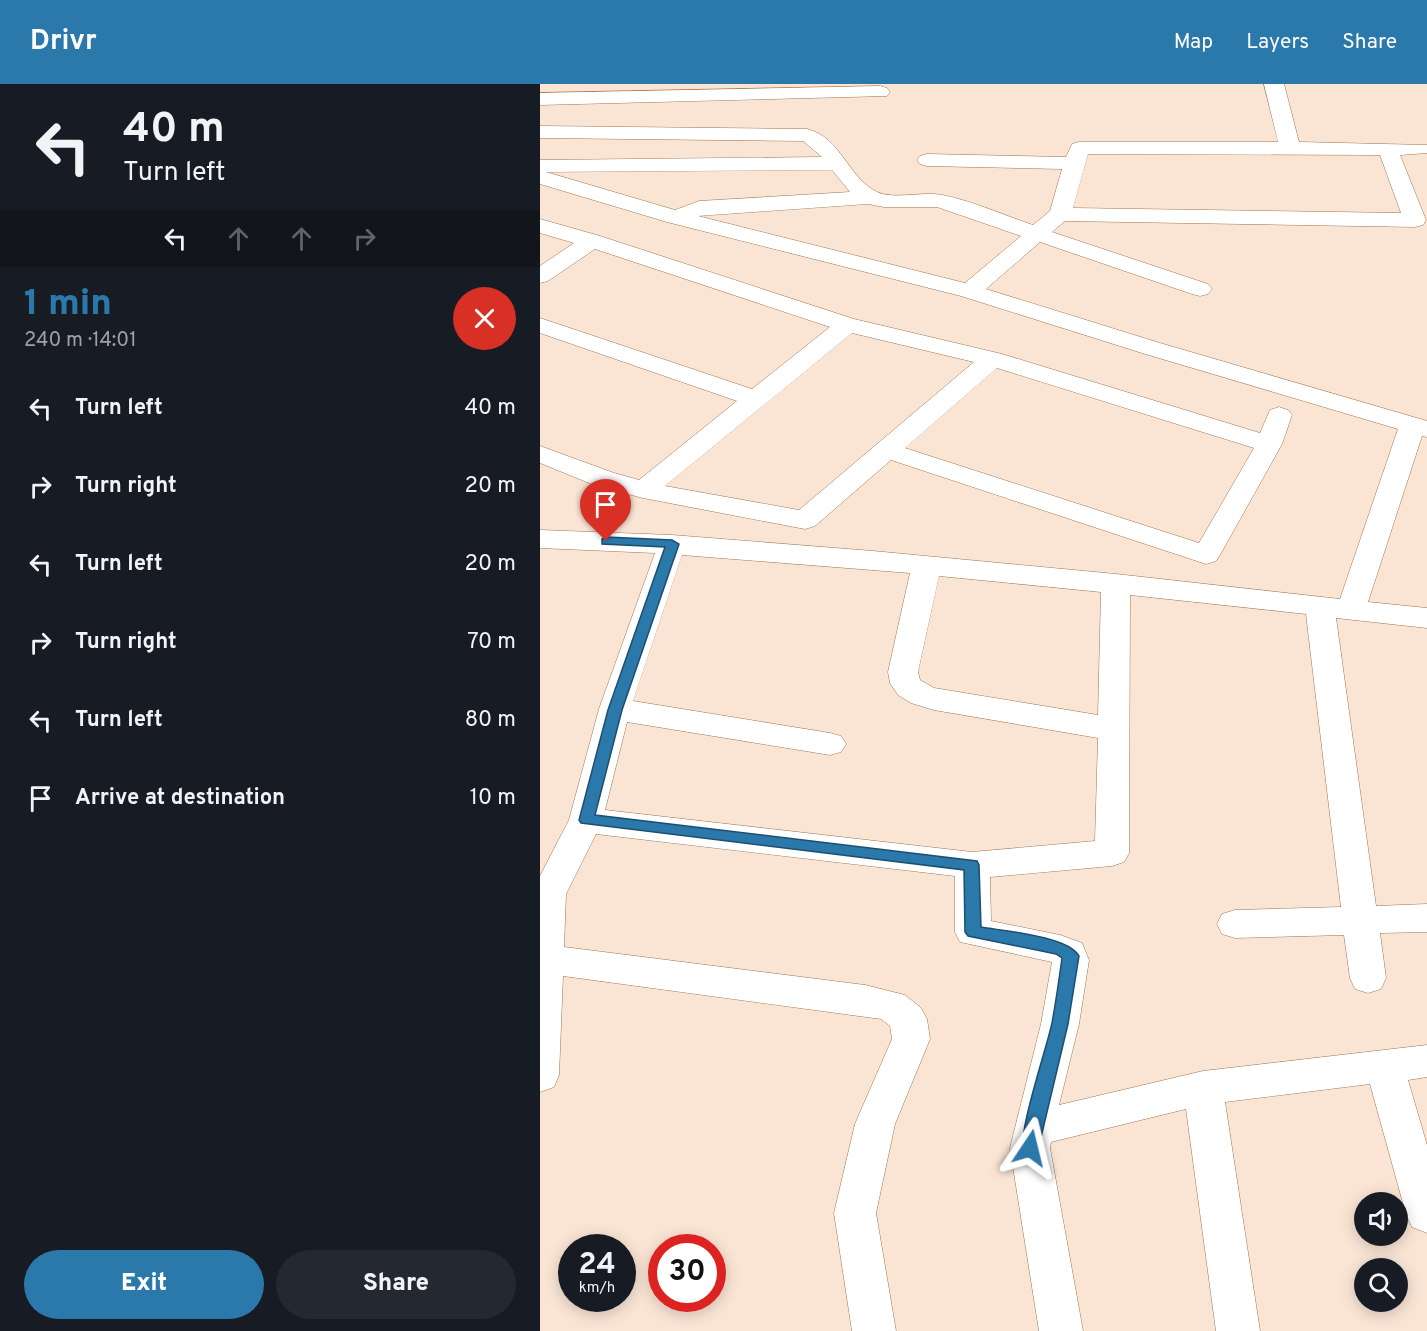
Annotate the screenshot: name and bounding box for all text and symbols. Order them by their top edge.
text: Drivr [30,24,97,60]
text: Map [1174,29,1213,56]
text: Layers [1246,29,1309,56]
text: Share [1342,29,1397,56]
text: 40 m [123,104,225,157]
icon: left [24,108,102,186]
text: Turn left [123,156,225,190]
icon: left [159,222,192,255]
icon: ahead [222,222,255,255]
icon: ahead [285,222,318,255]
icon: right [348,222,381,255]
text: 1 min [24,282,112,328]
button: close [453,287,516,350]
text: 240 m · 14:01 [24,328,137,354]
icon: left [24,392,57,425]
text: Turn left [75,395,163,422]
text: 40 m [464,395,516,422]
icon: right [24,470,57,503]
text: Turn right [75,473,177,500]
text: 20 m [465,473,516,500]
pin [580,479,631,541]
icon: arrive [589,488,622,521]
icon: left [24,548,57,581]
text: Turn left [75,551,163,578]
text: 20 m [465,551,516,578]
icon: right [24,626,57,659]
text: Turn right [75,629,177,656]
text: 70 m [467,629,516,656]
icon: left [24,704,57,737]
text: Turn left [75,707,163,734]
text: 80 m [465,707,516,734]
icon: arrive [24,782,57,815]
text: Arrive at destination [75,785,285,812]
text: 10 m [470,785,516,812]
position arrow [998,1116,1062,1180]
map controls [1354,1192,1408,1312]
button: sound [1354,1192,1408,1246]
speed limit sign: 30 [648,1234,726,1312]
text: 24 [578,1247,616,1284]
button: Exit [24,1250,264,1319]
button: Share [276,1250,516,1319]
button: search [1354,1258,1408,1312]
text: km/h [579,1279,615,1298]

